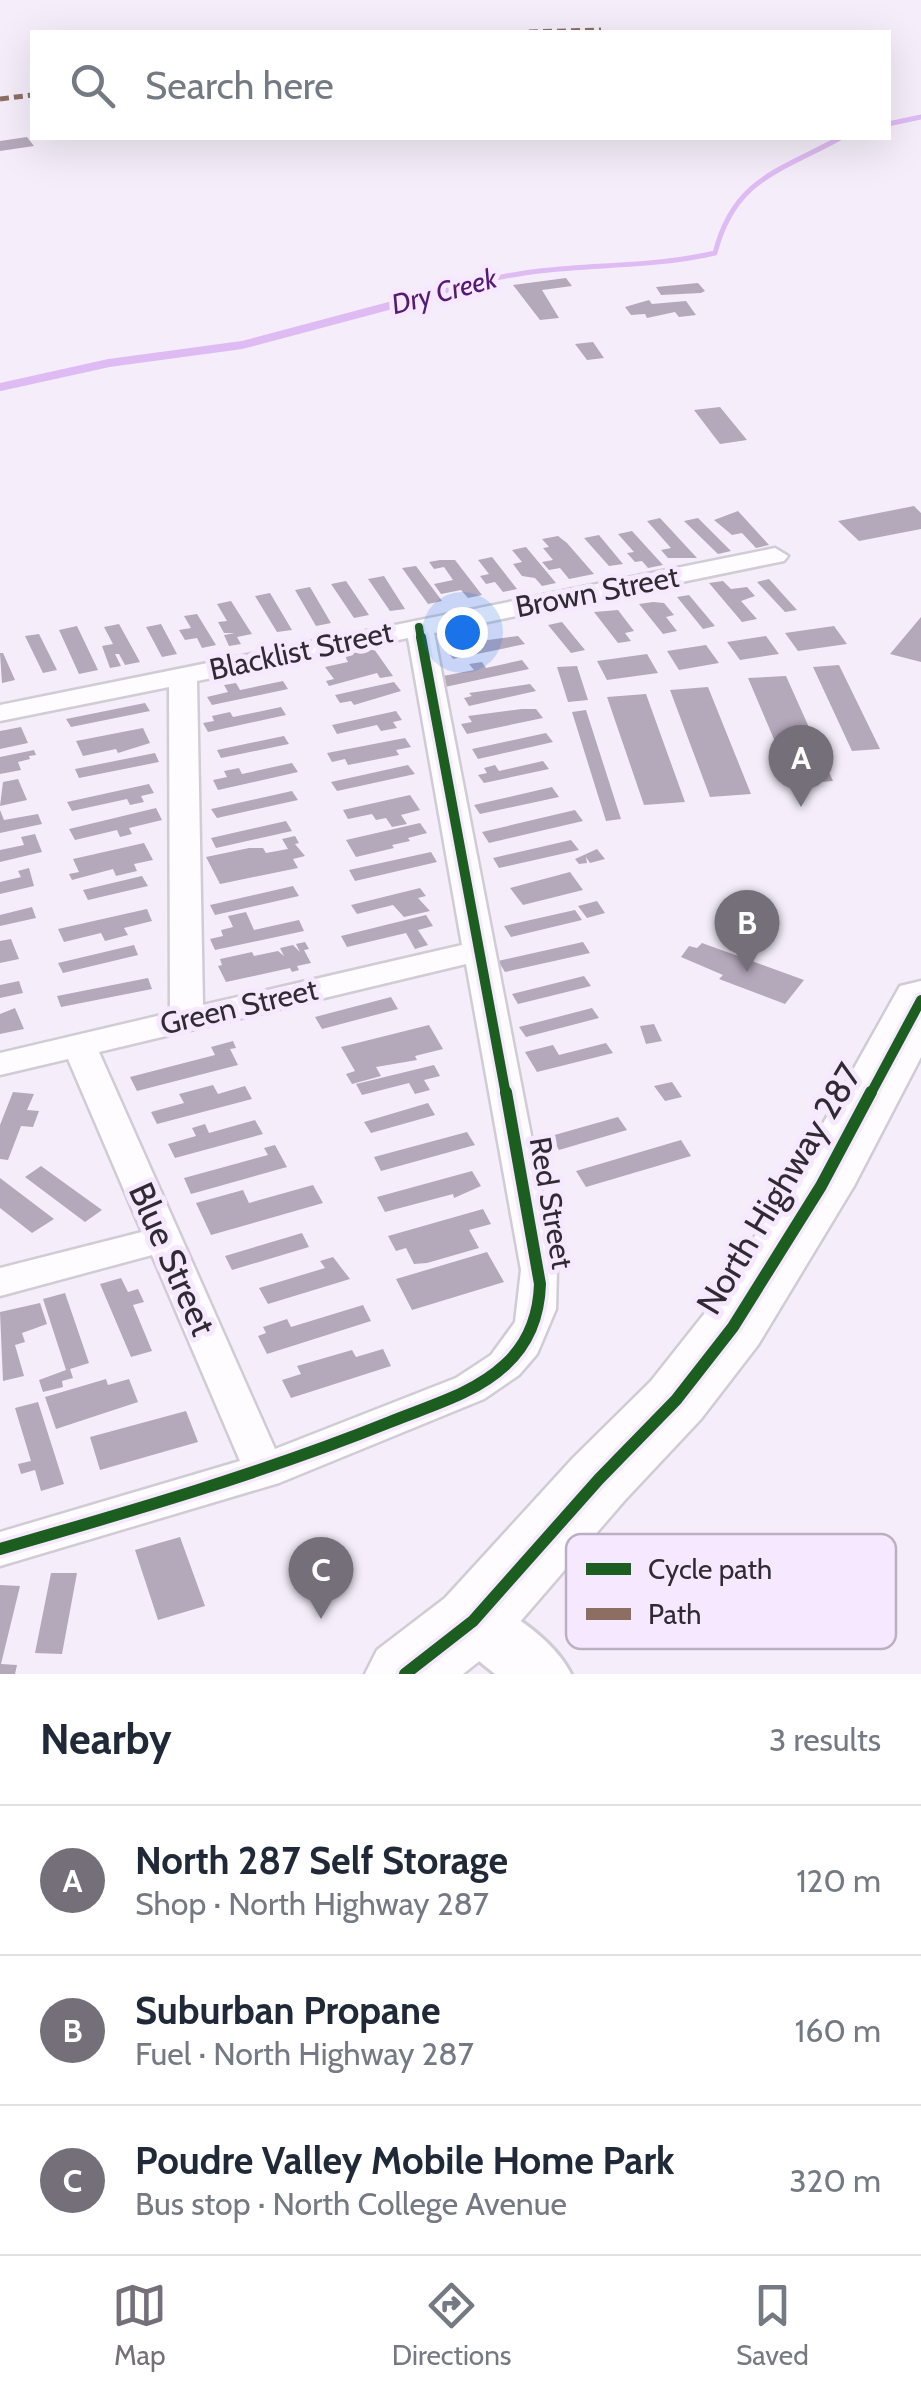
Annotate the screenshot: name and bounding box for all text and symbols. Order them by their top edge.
search box [30,30,891,140]
icon: search [65,58,120,113]
text: Search here [145,62,334,109]
water label: Dry Creek [388,260,501,321]
street label: Brown Street [512,558,682,625]
your location [437,607,488,658]
street label: Blacklist Street [206,613,396,688]
pin: A [768,724,834,807]
pin: B [714,890,780,972]
street label: Green Street [157,970,321,1043]
street label: North Highway 287 [687,1055,871,1322]
street label: Red Street [522,1134,581,1272]
street label: Blue Street [120,1176,225,1342]
legend [566,1534,896,1649]
pin: C [288,1536,354,1619]
text: Cycle path [648,1552,772,1586]
text: Path [648,1597,701,1631]
text: Nearby [40,1713,172,1765]
text: 3 results [769,1720,881,1759]
text: North 287 Self Storage [135,1837,508,1884]
text: A [62,1861,83,1900]
text: 120 m [796,1861,881,1900]
text: Shop · North Highway 287 [135,1884,489,1923]
text: Suburban Propane [135,1987,441,2034]
text: B [62,2011,83,2050]
text: 160 m [795,2011,881,2050]
text: Fuel · North Highway 287 [135,2034,474,2073]
text: Poudre Valley Mobile Home Park [135,2137,674,2184]
text: C [63,2161,82,2200]
text: 320 m [789,2161,881,2200]
text: Bus stop · North College Avenue [135,2184,567,2223]
tab: Map [112,2278,167,2372]
tab: Directions [392,2278,511,2372]
tab: Saved [736,2278,809,2372]

